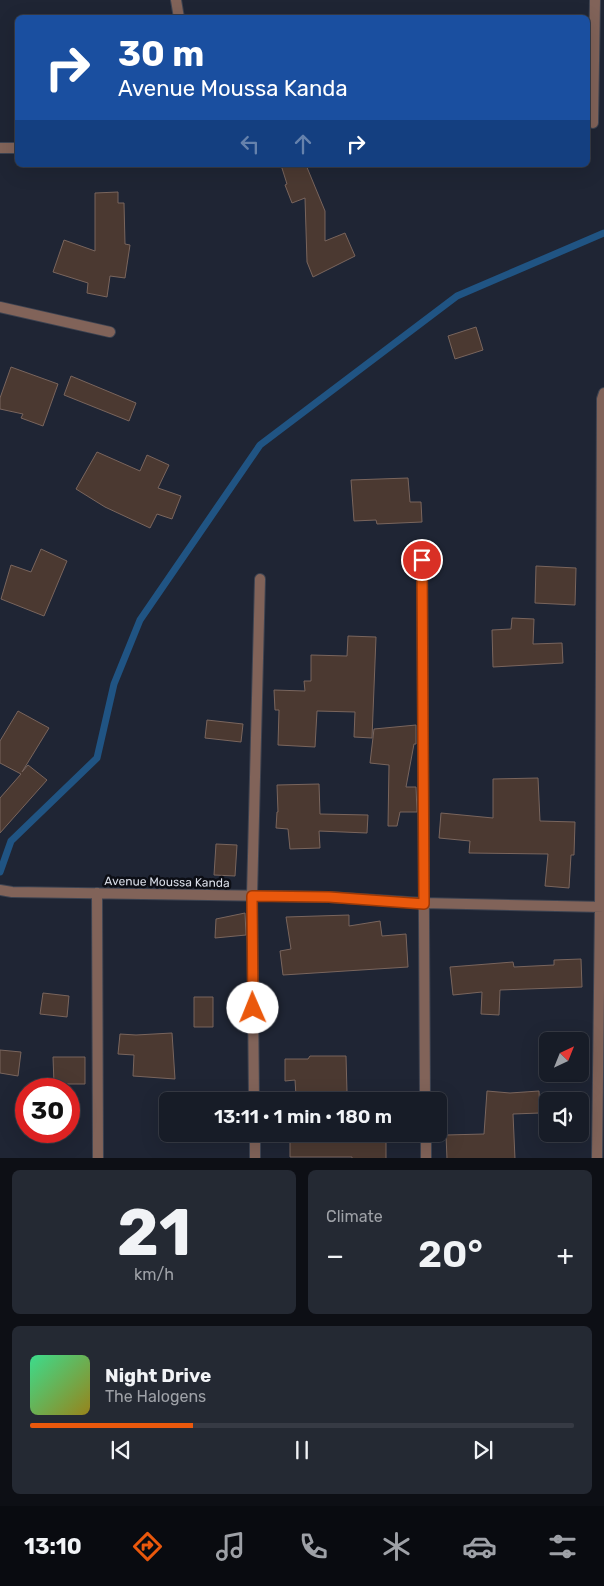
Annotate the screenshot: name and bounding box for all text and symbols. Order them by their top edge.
text: 30 m [118,33,204,75]
icon: right [35,35,100,100]
text: Avenue Moussa Kanda [118,75,348,102]
icon: left [236,130,264,158]
icon: ahead [289,130,317,158]
icon: right [342,130,370,158]
pin [401,539,443,581]
icon: arrive [408,546,436,574]
street label: Avenue Moussa Kanda [104,874,230,890]
position arrow [226,981,278,1033]
north arrow [539,1032,589,1082]
map controls [539,1032,589,1142]
speed limit sign: 30 [15,1078,80,1143]
button: sound [539,1092,589,1142]
text: 13:11 · 1 min · 180 m [214,1105,392,1128]
text: 21 [117,1194,191,1271]
text: Climate [326,1207,383,1226]
text: 20° [418,1231,483,1277]
text: − [326,1239,344,1272]
text: + [557,1239,574,1272]
text: km/h [134,1265,174,1284]
text: Night Drive [105,1364,211,1387]
text: The Halogens [105,1387,206,1406]
icon: previous [107,1436,135,1464]
icon: pause [288,1436,316,1464]
icon: next [469,1436,497,1464]
icon: directions [130,1529,165,1564]
icon: music [213,1529,248,1564]
icon: phone [296,1529,331,1564]
icon: climate [379,1529,414,1564]
icon: car [462,1529,497,1564]
icon: filters [545,1529,580,1564]
text: 13:10 [24,1533,82,1560]

